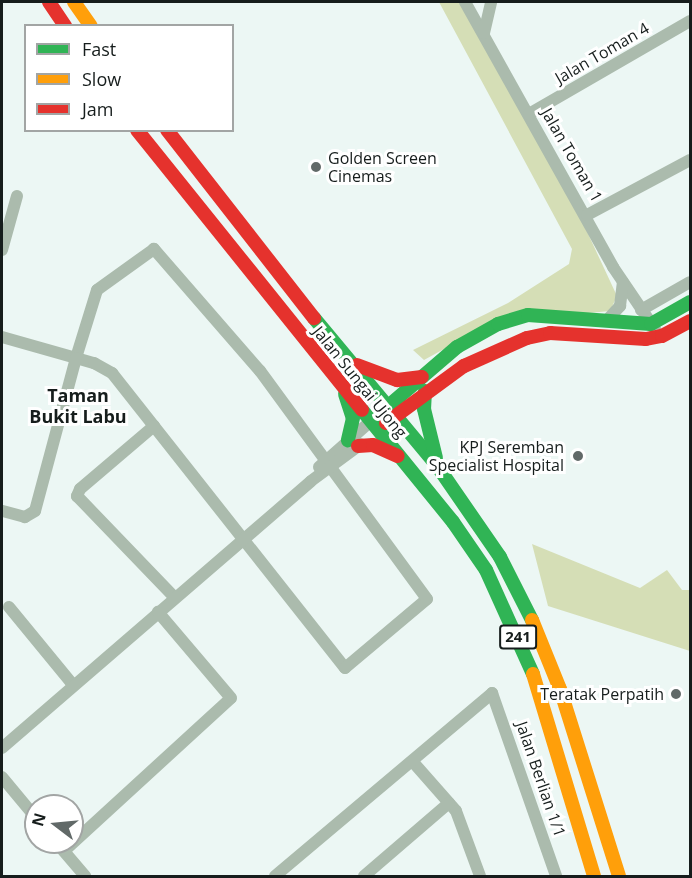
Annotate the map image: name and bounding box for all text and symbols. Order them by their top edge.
street label: Jalan Toman 4 [552,18,652,88]
legend [24,24,234,132]
text: Fast [82,37,116,61]
text: Slow [82,67,121,91]
text: Jam [82,97,114,121]
street label: Jalan Toman 1 [537,105,607,205]
place label: Golden Screen Cinemas [328,148,437,186]
marker: Golden Screen Cinemas [309,160,323,174]
street label: Jalan Sungai Ujong [309,322,411,442]
district label: Taman Bukit Labu [29,385,127,428]
place label: KPJ Seremban Specialist Hospital [429,437,564,475]
marker: KPJ Seremban Specialist Hospital [569,447,587,465]
road number: 241 [498,625,538,649]
place label: Teratak Perpatih [540,684,664,704]
marker: Teratak Perpatih [669,687,683,701]
street label: Jalan Berlian 1/1 [512,719,570,839]
north arrow [24,794,84,854]
text: N [26,810,51,829]

